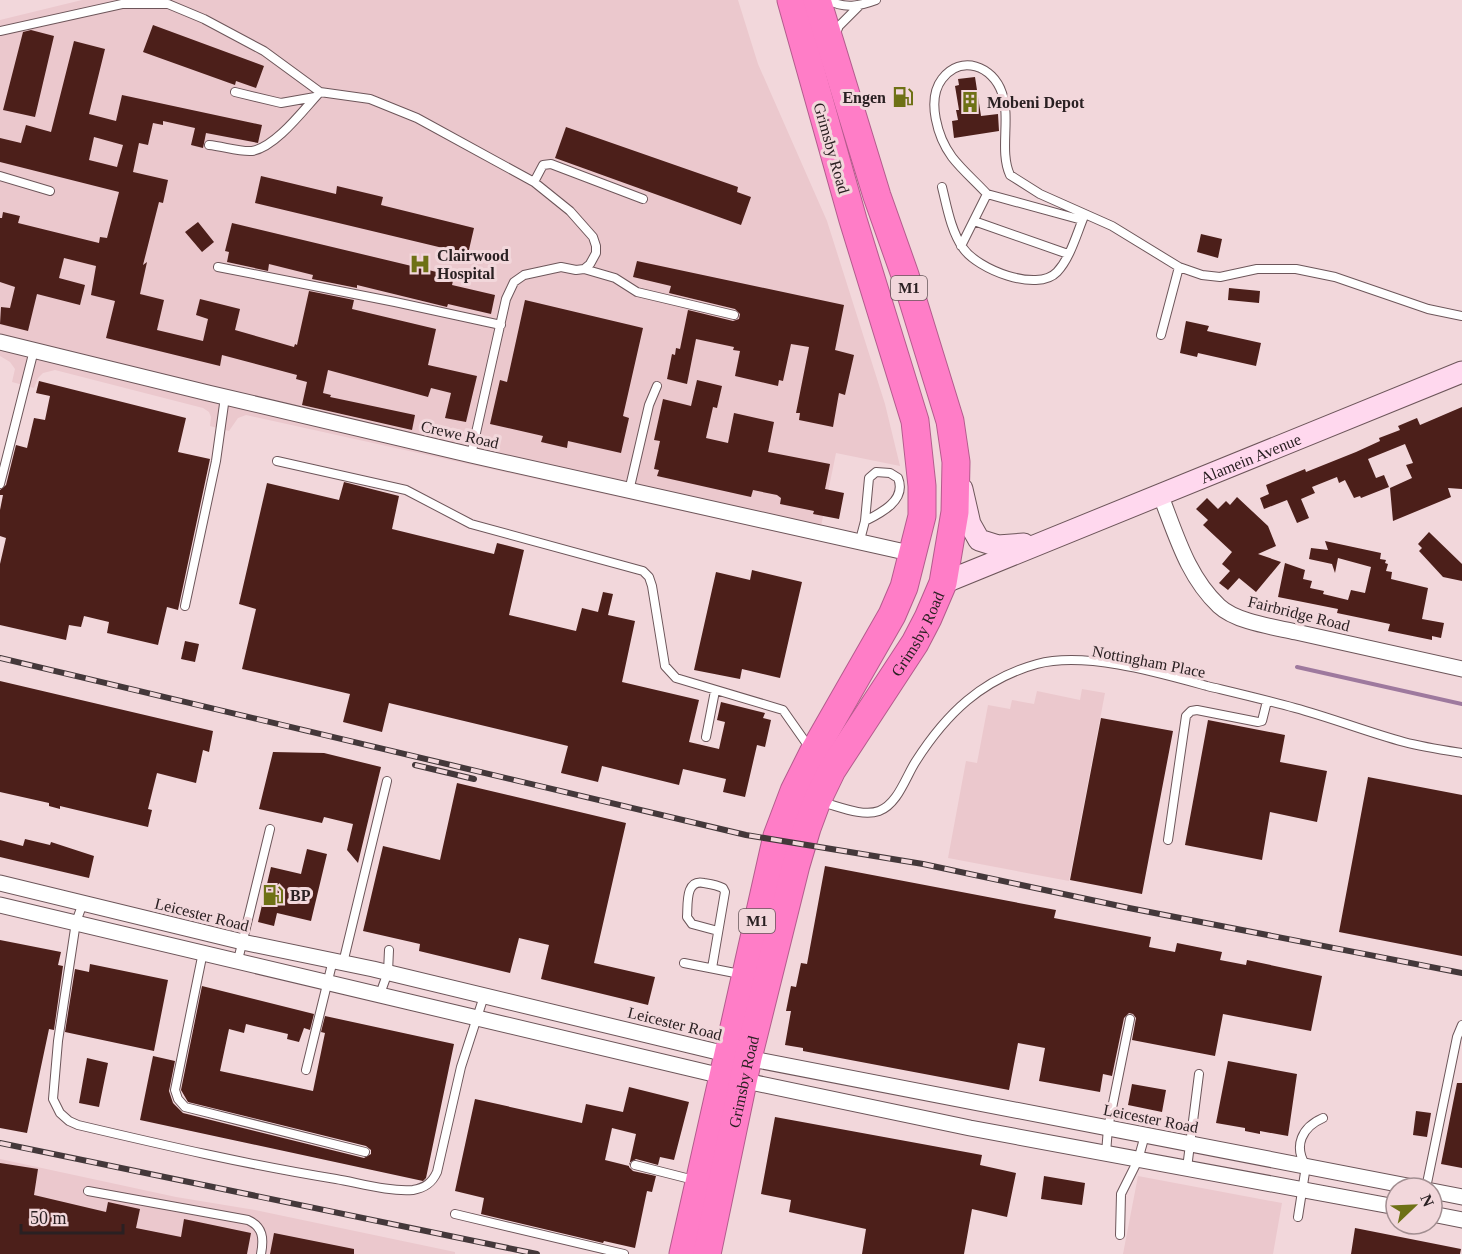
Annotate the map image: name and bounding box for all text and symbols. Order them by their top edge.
fuel station icon: Engen [891,85,915,109]
place label: Engen [842,89,886,107]
building icon: Mobeni Depot [958,90,982,114]
place label: Mobeni Depot [987,94,1085,112]
street label: Grimsby Road [809,101,853,196]
place label: Clairwood Hospital [437,247,509,283]
hospital icon: Clairwood Hospital [408,252,432,276]
road number: M1 [891,276,927,300]
street label: Crewe Road [419,417,501,452]
street label: Alamein Avenue [1198,430,1303,486]
street label: Grimsby Road [888,589,947,679]
street label: Fairbridge Road [1246,593,1352,635]
street label: Nottingham Place [1091,642,1207,682]
fuel station icon: BP [261,883,285,907]
place label: BP [290,887,311,904]
street label: Leicester Road [153,895,251,934]
road number: M1 [739,909,775,933]
street label: Leicester Road [626,1004,724,1043]
street label: Grimsby Road [726,1034,762,1129]
street label: Leicester Road [1102,1101,1200,1136]
north arrow [1384,1176,1444,1236]
text: N [1417,1192,1438,1209]
scale bar [21,1197,123,1235]
text: 50 m [30,1208,67,1228]

